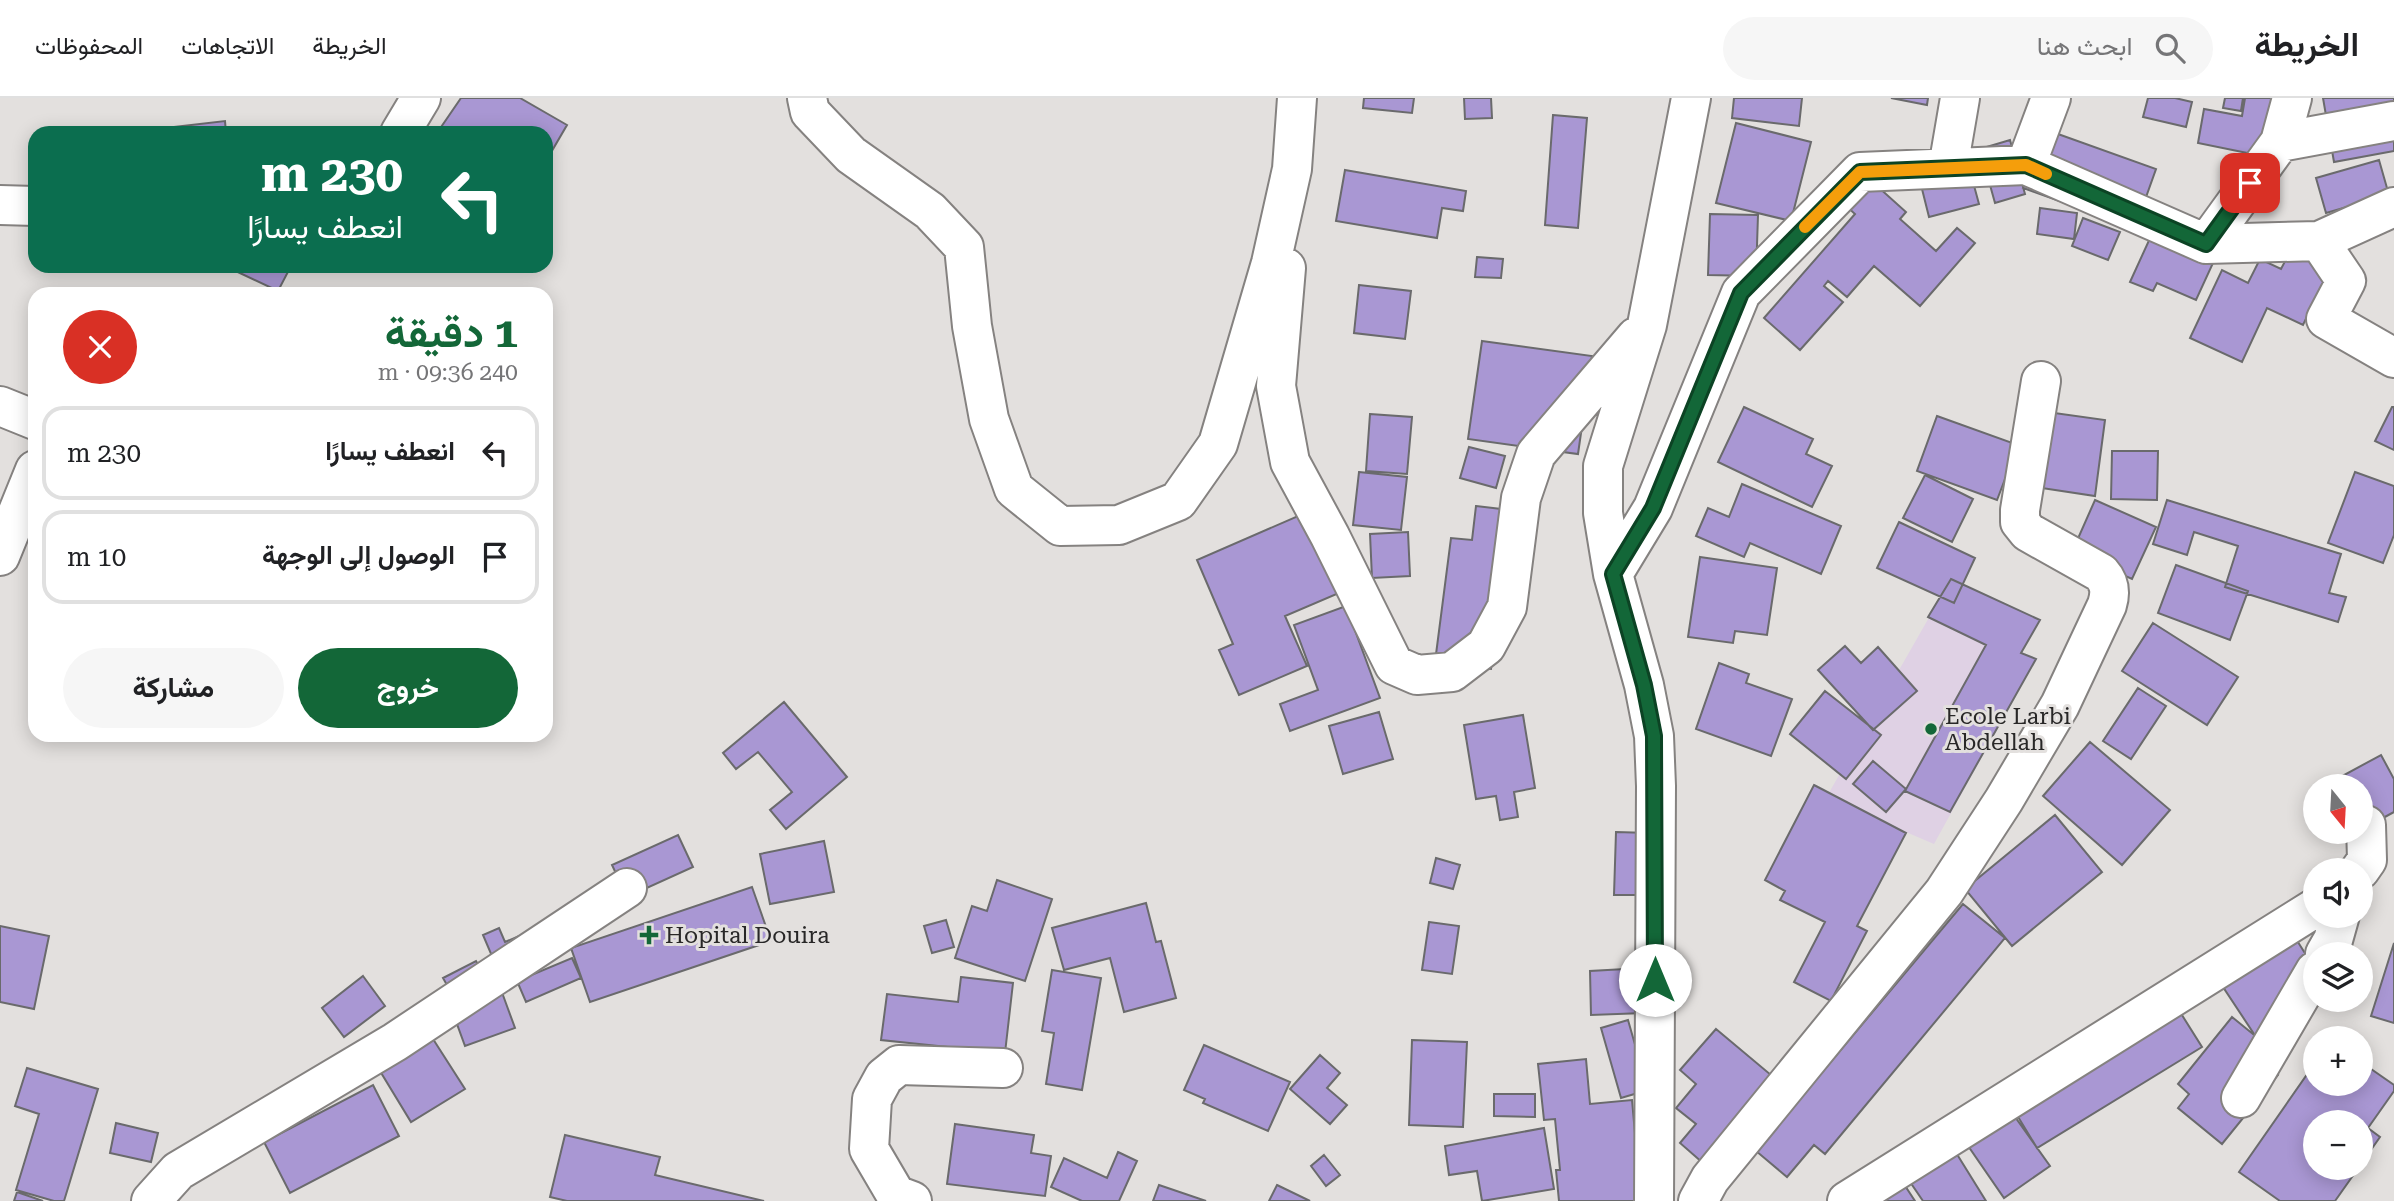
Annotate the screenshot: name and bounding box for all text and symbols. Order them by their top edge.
search box [1723,17,2213,80]
text: الخريطة [2255,25,2359,64]
icon: search [2151,29,2189,67]
text: ابحث هنا [2037,31,2133,61]
text: المحفوظات [35,32,143,60]
text: الاتجاهات [181,32,274,60]
text: الخريطة [312,32,387,60]
text: 230 m [261,146,403,203]
pin [2220,153,2280,213]
icon: left [427,154,518,245]
icon: arrive [2231,164,2269,202]
text: انعطف يسارًا [247,208,403,246]
text: 1 دقيقة [385,308,518,357]
button: close [63,310,137,384]
text: 240 m · 09:36 [378,359,518,386]
icon: left [476,434,514,472]
text: انعطف يسارًا [325,436,455,466]
text: 230 m [67,438,141,468]
icon: arrive [476,538,514,576]
text: الوصول إلى الوجهة [262,540,455,570]
text: 10 m [67,542,126,572]
button: مشاركة [63,648,284,728]
button: خروج [298,648,518,728]
place label: Ecole Larbi Abdellah [1945,703,2071,756]
marker: Ecole Larbi Abdellah [1923,721,1939,737]
north arrow [2303,774,2373,844]
map controls [2303,774,2373,1180]
button: sound [2303,858,2373,928]
place label: Hopital Douira [665,922,830,949]
marker: Hopital Douira [639,925,659,945]
button: layers [2303,942,2373,1012]
position arrow [1618,943,1692,1017]
button: + [2303,1026,2373,1096]
button: − [2303,1110,2373,1180]

